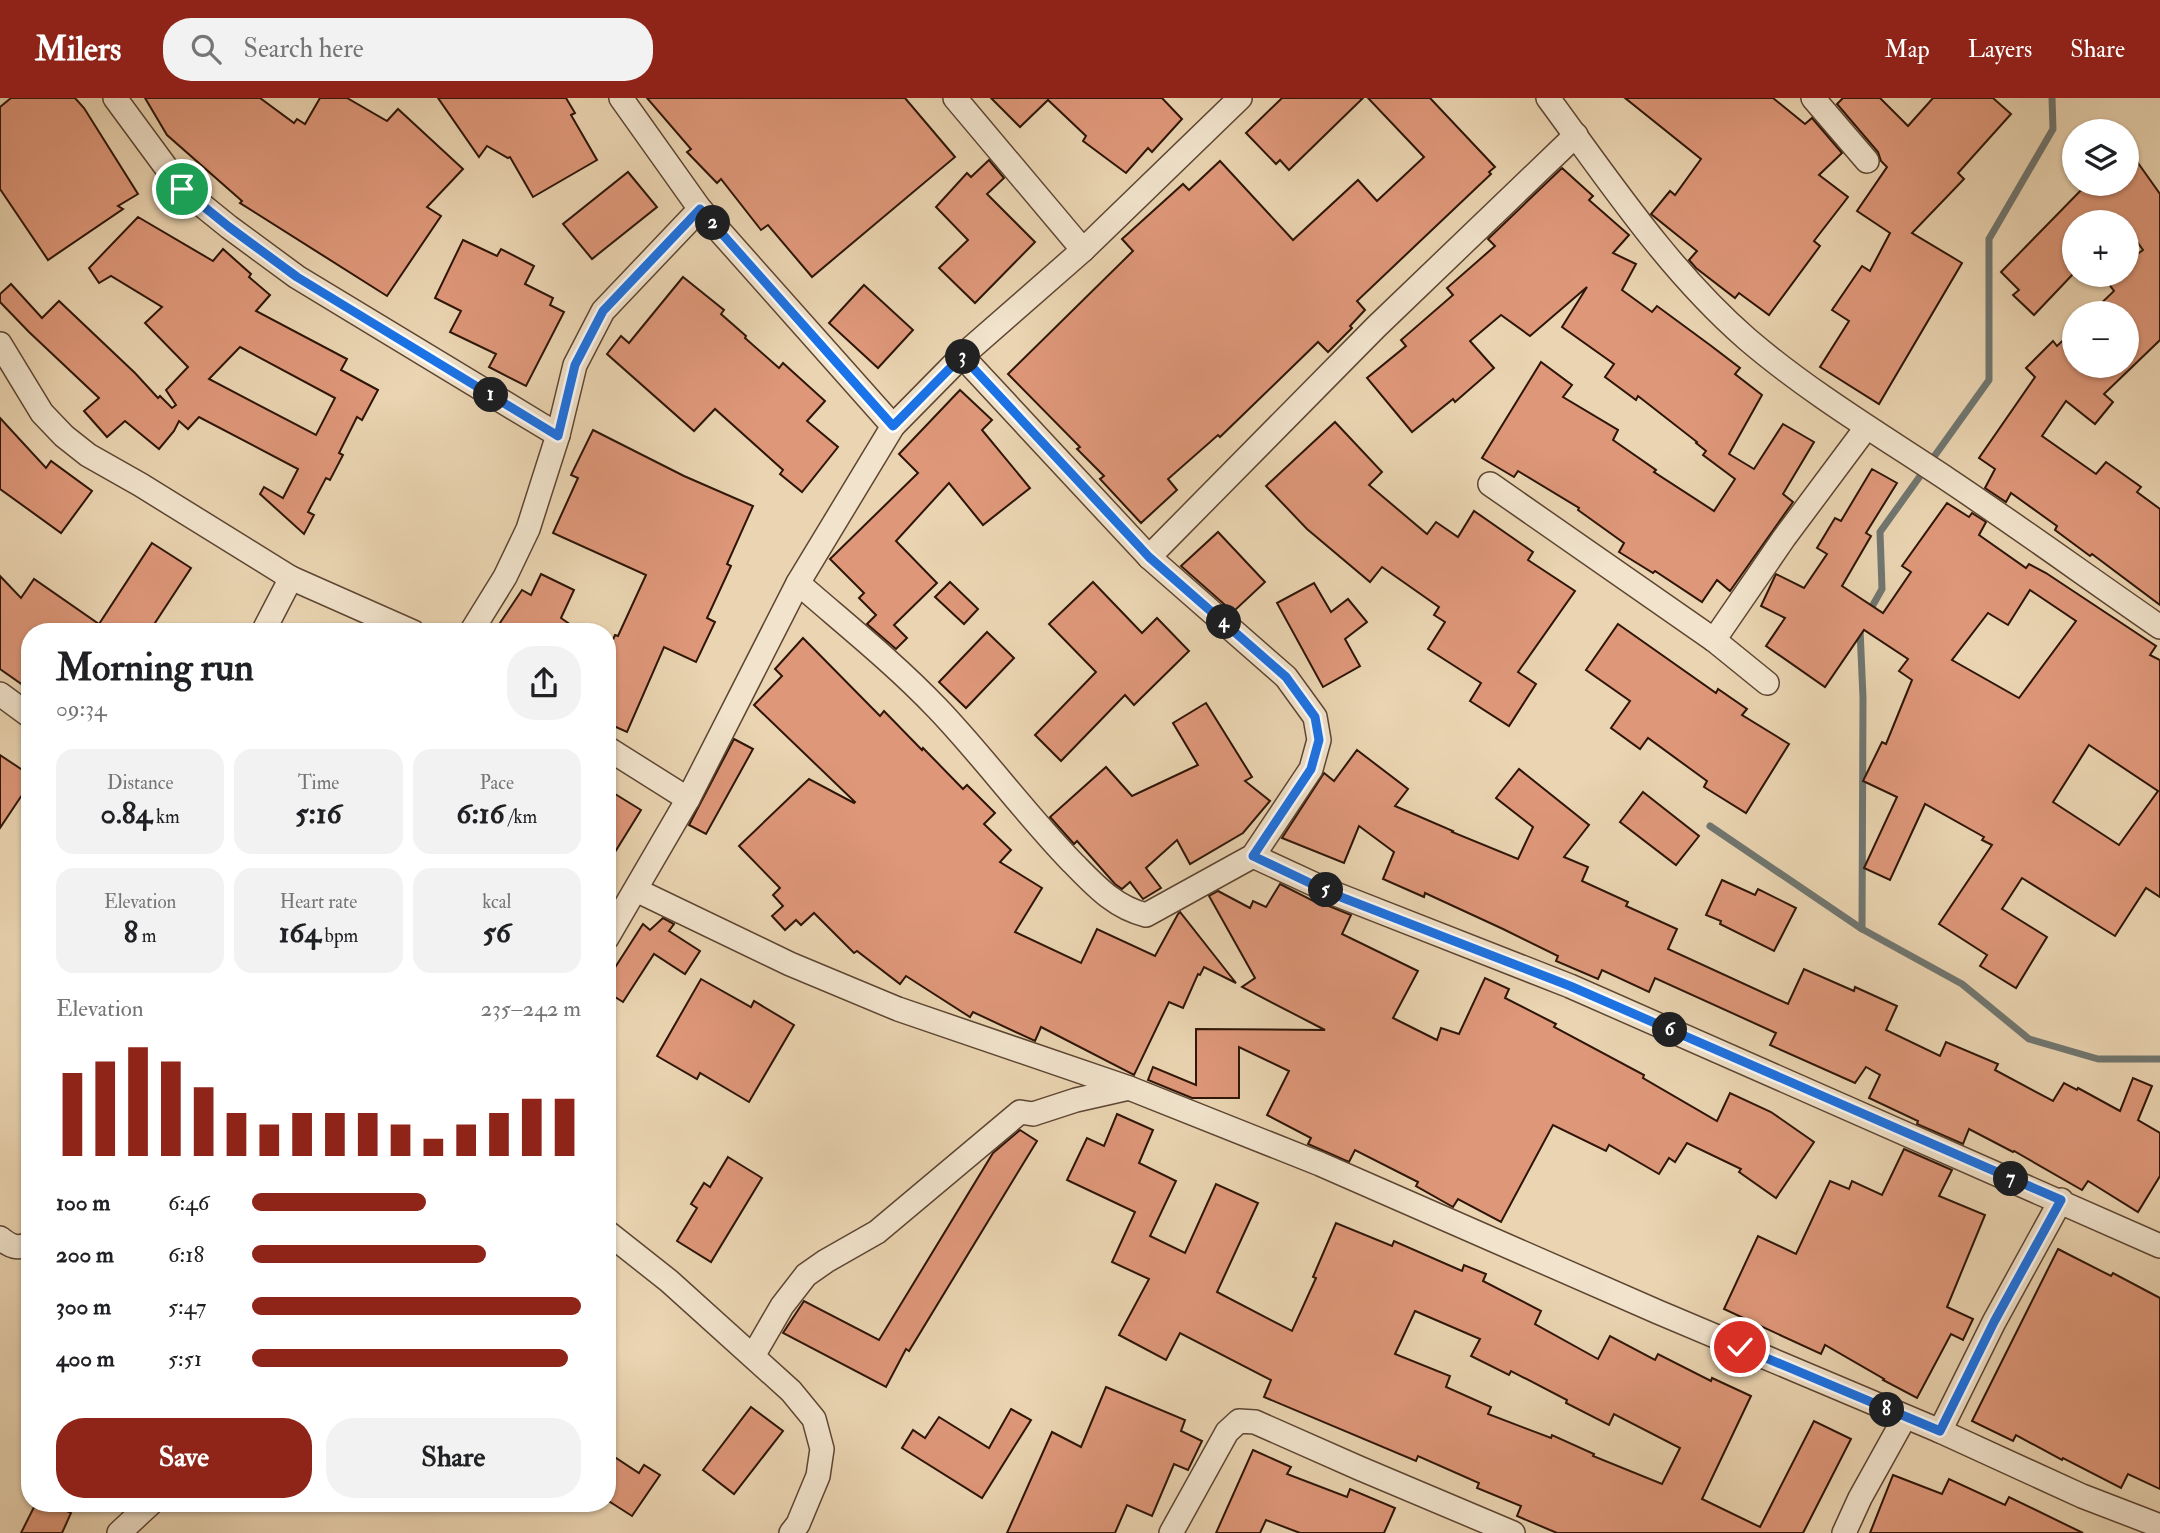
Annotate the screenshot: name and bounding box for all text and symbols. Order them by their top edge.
search box [163,18,653,81]
text: Milers [35,29,121,70]
icon: search [187,30,225,68]
text: Search here [243,33,364,65]
text: Map [1885,34,1930,65]
text: Layers [1968,34,2032,65]
text: Share [2070,34,2125,65]
map controls [2062,119,2139,378]
button: layers [2062,119,2139,196]
pin [152,159,212,219]
icon: arrive [163,170,201,208]
pin: 2 [696,206,730,240]
text: 2 [708,210,717,234]
button: + [2062,210,2139,287]
button: − [2062,301,2139,378]
pin: 3 [946,340,981,374]
text: 3 [959,344,966,368]
pin: 1 [474,378,508,412]
text: 1 [487,382,494,406]
pin: 4 [1206,604,1242,640]
text: 4 [1218,609,1229,633]
text: Morning run [56,644,254,692]
button: share [507,646,581,720]
text: 09:34 [56,694,106,723]
text: Distance [107,771,173,795]
text: Time [298,771,339,795]
text: Pace [480,771,514,795]
text: 0.84 [101,795,152,832]
text: 5:16 [295,795,342,832]
text: 6:16 [456,795,505,832]
text: km [152,805,180,829]
text: /km [505,805,537,829]
pin: 5 [1308,872,1344,908]
text: 5 [1321,877,1330,901]
text: Elevation [104,890,176,914]
text: Heart rate [280,890,357,914]
text: kcal [482,890,511,914]
text: 8 [124,914,138,951]
text: 164 [279,914,321,951]
text: 56 [483,914,511,951]
text: m [138,924,157,948]
text: bpm [321,924,358,948]
text: Elevation [56,994,144,1023]
text: 235–242 m [480,994,581,1023]
pin: 6 [1652,1012,1688,1048]
text: 6 [1665,1017,1674,1041]
pin: 7 [1994,1162,2028,1196]
text: 7 [2006,1166,2015,1190]
text: 100 m [56,1188,110,1217]
text: 6:46 [168,1188,209,1217]
text: 200 m [56,1240,114,1269]
text: 6:18 [168,1240,204,1269]
text: 300 m [56,1292,111,1321]
text: 5:47 [168,1292,206,1321]
pin [1710,1317,1770,1377]
icon: check [1721,1328,1759,1366]
text: 400 m [56,1344,115,1373]
text: 5:51 [168,1344,202,1373]
pin: 8 [1870,1392,1904,1428]
text: 8 [1882,1397,1891,1421]
button: Save [56,1418,312,1498]
button: Share [326,1418,581,1498]

